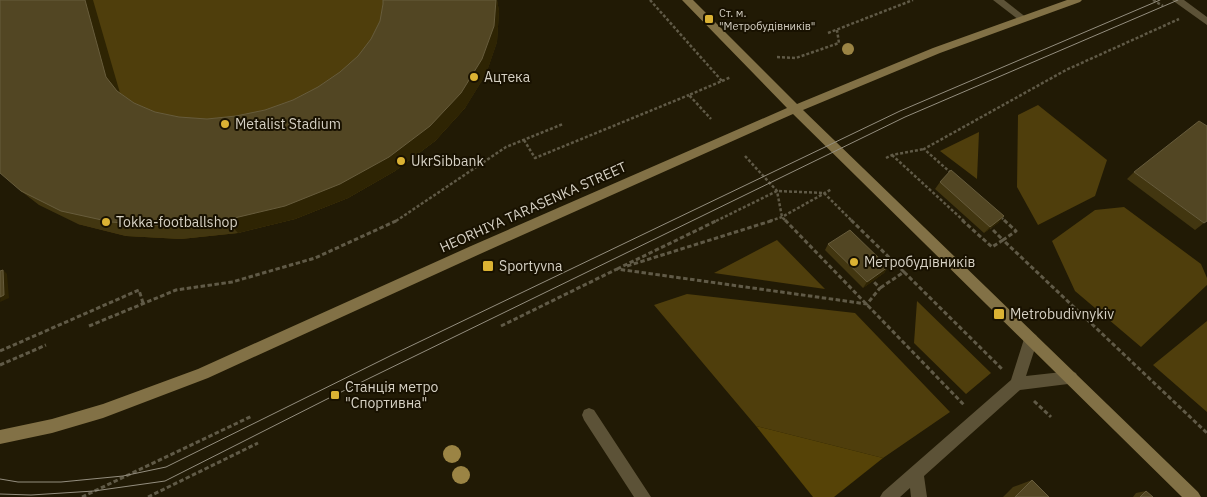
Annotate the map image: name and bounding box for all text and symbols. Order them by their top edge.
place label: Ст. м. "Метробудівників" [719,6,815,33]
marker: Ст. м. "Метробудівників" [703,13,715,25]
place label: Ацтека [484,68,531,86]
marker: Ацтека [468,71,480,83]
place label: Metalist Stadium [235,115,341,133]
marker: Metalist Stadium [219,118,231,130]
place label: UkrSibbank [411,152,484,170]
marker: UkrSibbank [395,155,407,167]
street label: HEORHIYA TARASENKA STREET [437,158,629,256]
place label: Tokka-footballshop [116,213,238,231]
marker: Tokka-footballshop [100,216,112,228]
place label: Метробудівників [864,253,975,271]
marker: Метробудівників [848,256,860,268]
place label: Sportyvna [499,257,563,275]
marker: Sportyvna [481,259,495,273]
place label: Metrobudіvnykіv [1010,305,1114,323]
marker: Metrobudіvnykіv [992,307,1006,321]
place label: Станція метро "Спортивна" [345,378,438,412]
marker: Станція метро "Спортивна" [329,389,341,401]

